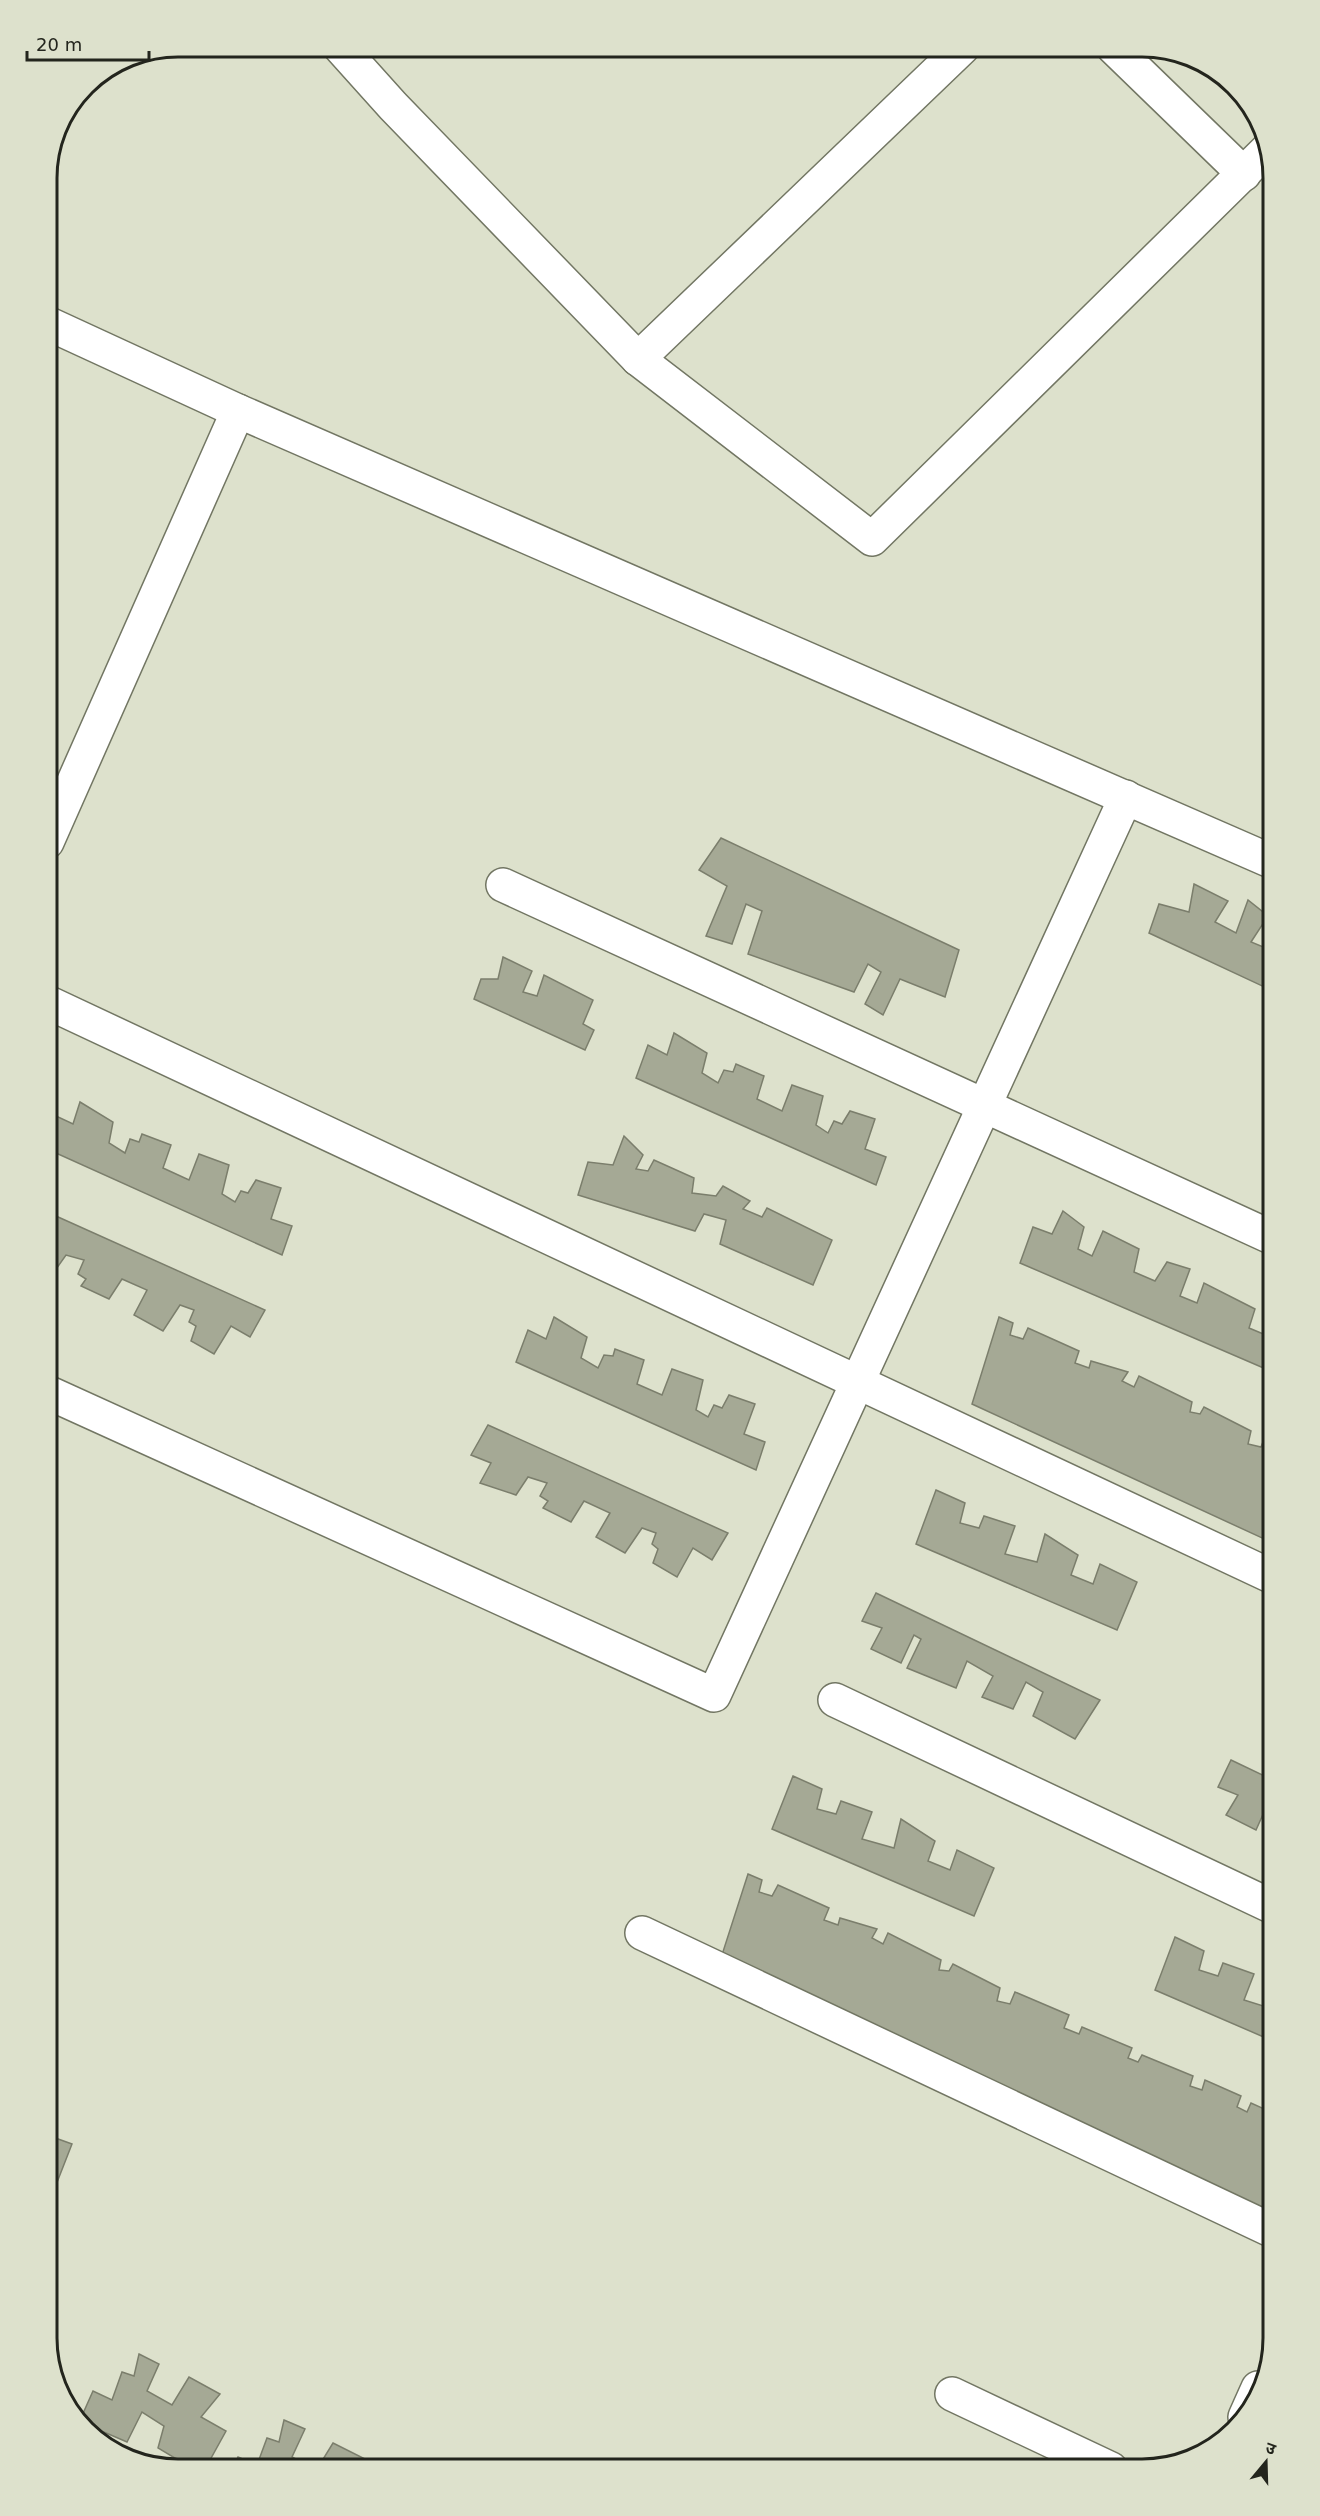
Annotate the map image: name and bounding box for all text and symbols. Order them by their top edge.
scale bar [27,24,148,62]
text: 20 m [36,34,82,55]
north arrow [1236,2432,1296,2492]
text: उ [1263,2438,1279,2459]

